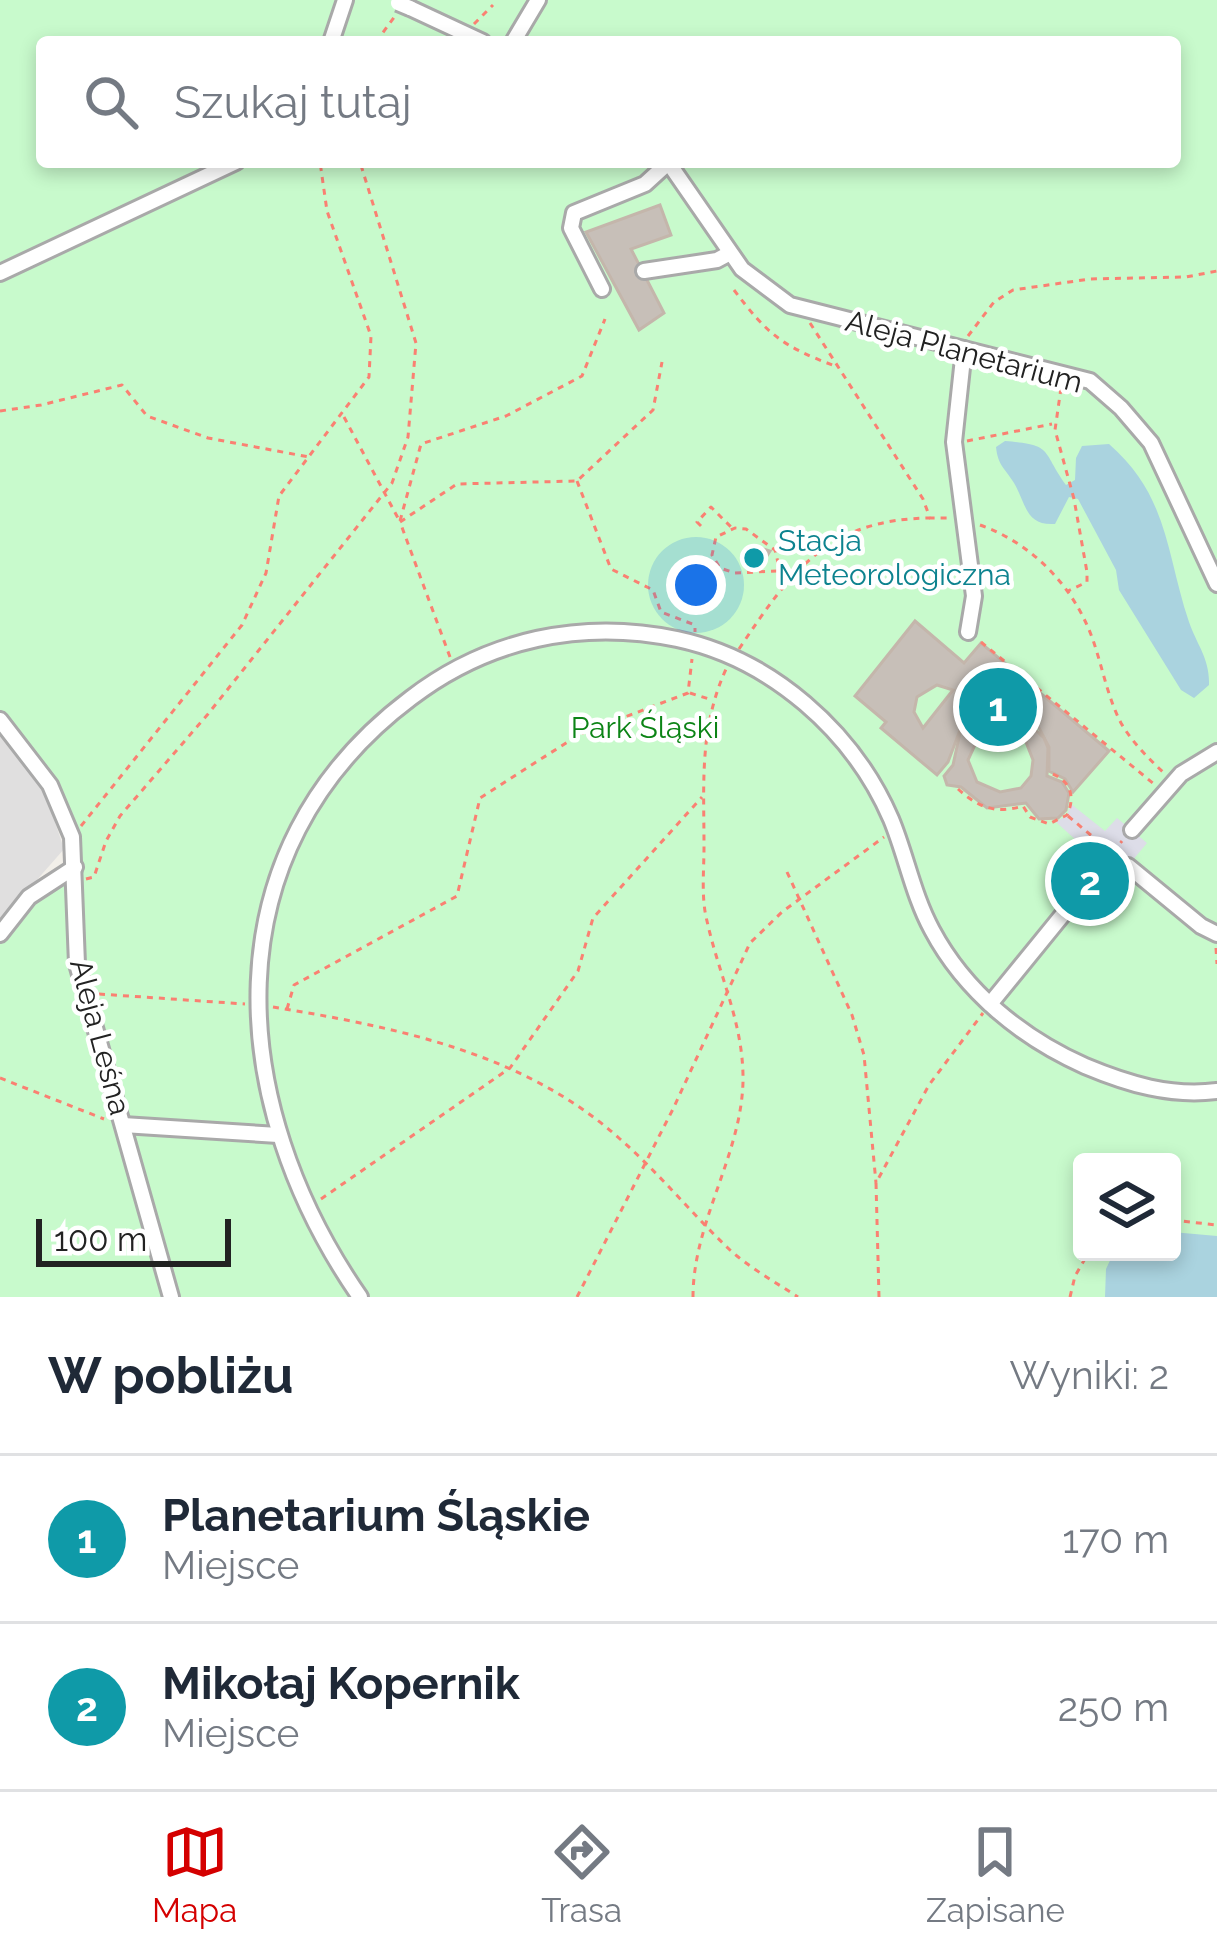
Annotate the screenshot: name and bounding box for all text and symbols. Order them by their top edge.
search box [36,36,1181,168]
icon: search [78,69,144,135]
text: Szukaj tutaj [174,76,412,129]
street label: Aleja Planetarium [842,303,1086,400]
place label: Stacja Meteorologiczna [778,523,1011,592]
marker: Stacja Meteorologiczna [741,545,767,571]
your location [666,555,726,615]
pin: 1 [959,662,1037,752]
park label: Park Śląski [571,709,719,745]
pin: 2 [1051,836,1129,926]
street label: Aleja Leśna [63,955,138,1119]
map controls [1073,1153,1181,1261]
button: layers [1073,1153,1181,1261]
scale bar [36,1213,231,1266]
text: 100 m [54,1220,147,1259]
text: W pobliżu [48,1345,294,1405]
text: Wyniki: 2 [1010,1352,1169,1398]
text: Planetarium Śląskie [162,1489,590,1542]
text: 1 [77,1516,97,1562]
text: 170 m [1062,1516,1169,1562]
text: Miejsce [162,1542,299,1588]
text: Mikołaj Kopernik [162,1657,520,1710]
text: 2 [76,1684,98,1730]
text: 250 m [1058,1684,1169,1730]
text: Miejsce [162,1710,299,1756]
tab: Mapa [152,1819,237,1930]
tab: Trasa [541,1819,622,1930]
tab: Zapisane [926,1819,1065,1930]

